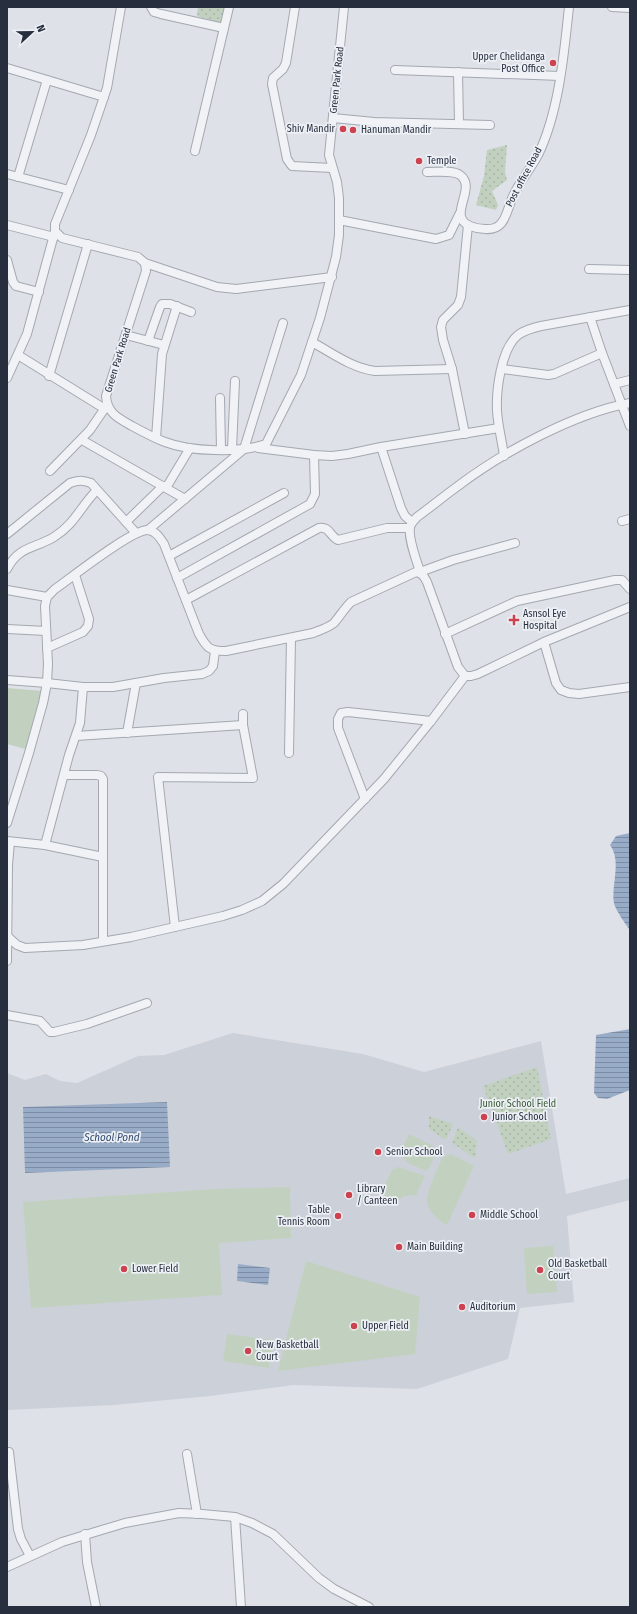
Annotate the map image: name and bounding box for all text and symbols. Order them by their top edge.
north arrow [12,12,52,52]
text: N [34,23,48,34]
street label: Green Park Road [328,46,346,114]
place label: Upper Chelidanga Post Office [472,51,545,75]
marker: Upper Chelidanga Post Office [548,58,558,68]
place label: Shiv Mandir [287,123,336,135]
marker: Shiv Mandir [338,124,348,134]
place label: Hanuman Mandir [361,124,432,136]
marker: Hanuman Mandir [348,125,358,135]
street label: Post office Road [503,145,545,209]
place label: Temple [427,155,457,167]
marker: Temple [414,156,424,166]
street label: Green Park Road [102,326,134,394]
place label: Asnsol Eye Hospital [523,608,566,632]
marker: Asnsol Eye Hospital [508,614,520,626]
park label: Junior School Field [480,1098,556,1110]
place label: Junior School [492,1111,547,1123]
marker: Junior School [479,1112,489,1122]
water label: School Pond [83,1131,140,1144]
place label: Senior School [386,1146,443,1158]
marker: Senior School [373,1147,383,1157]
place label: Library / Canteen [357,1183,397,1207]
marker: Library / Canteen [344,1190,354,1200]
place label: Table Tennis Room [278,1204,330,1228]
place label: Middle School [480,1209,538,1221]
marker: Middle School [467,1210,477,1220]
marker: Table Tennis Room [333,1211,343,1221]
place label: Main Building [407,1241,463,1253]
marker: Main Building [394,1242,404,1252]
place label: Old Basketball Court [548,1258,608,1282]
place label: Lower Field [132,1263,178,1275]
marker: Lower Field [119,1264,129,1274]
marker: Old Basketball Court [535,1265,545,1275]
place label: Auditorium [470,1301,516,1313]
marker: Auditorium [457,1302,467,1312]
place label: Upper Field [362,1320,409,1332]
marker: Upper Field [349,1321,359,1331]
place label: New Basketball Court [256,1339,319,1363]
marker: New Basketball Court [243,1346,253,1356]

